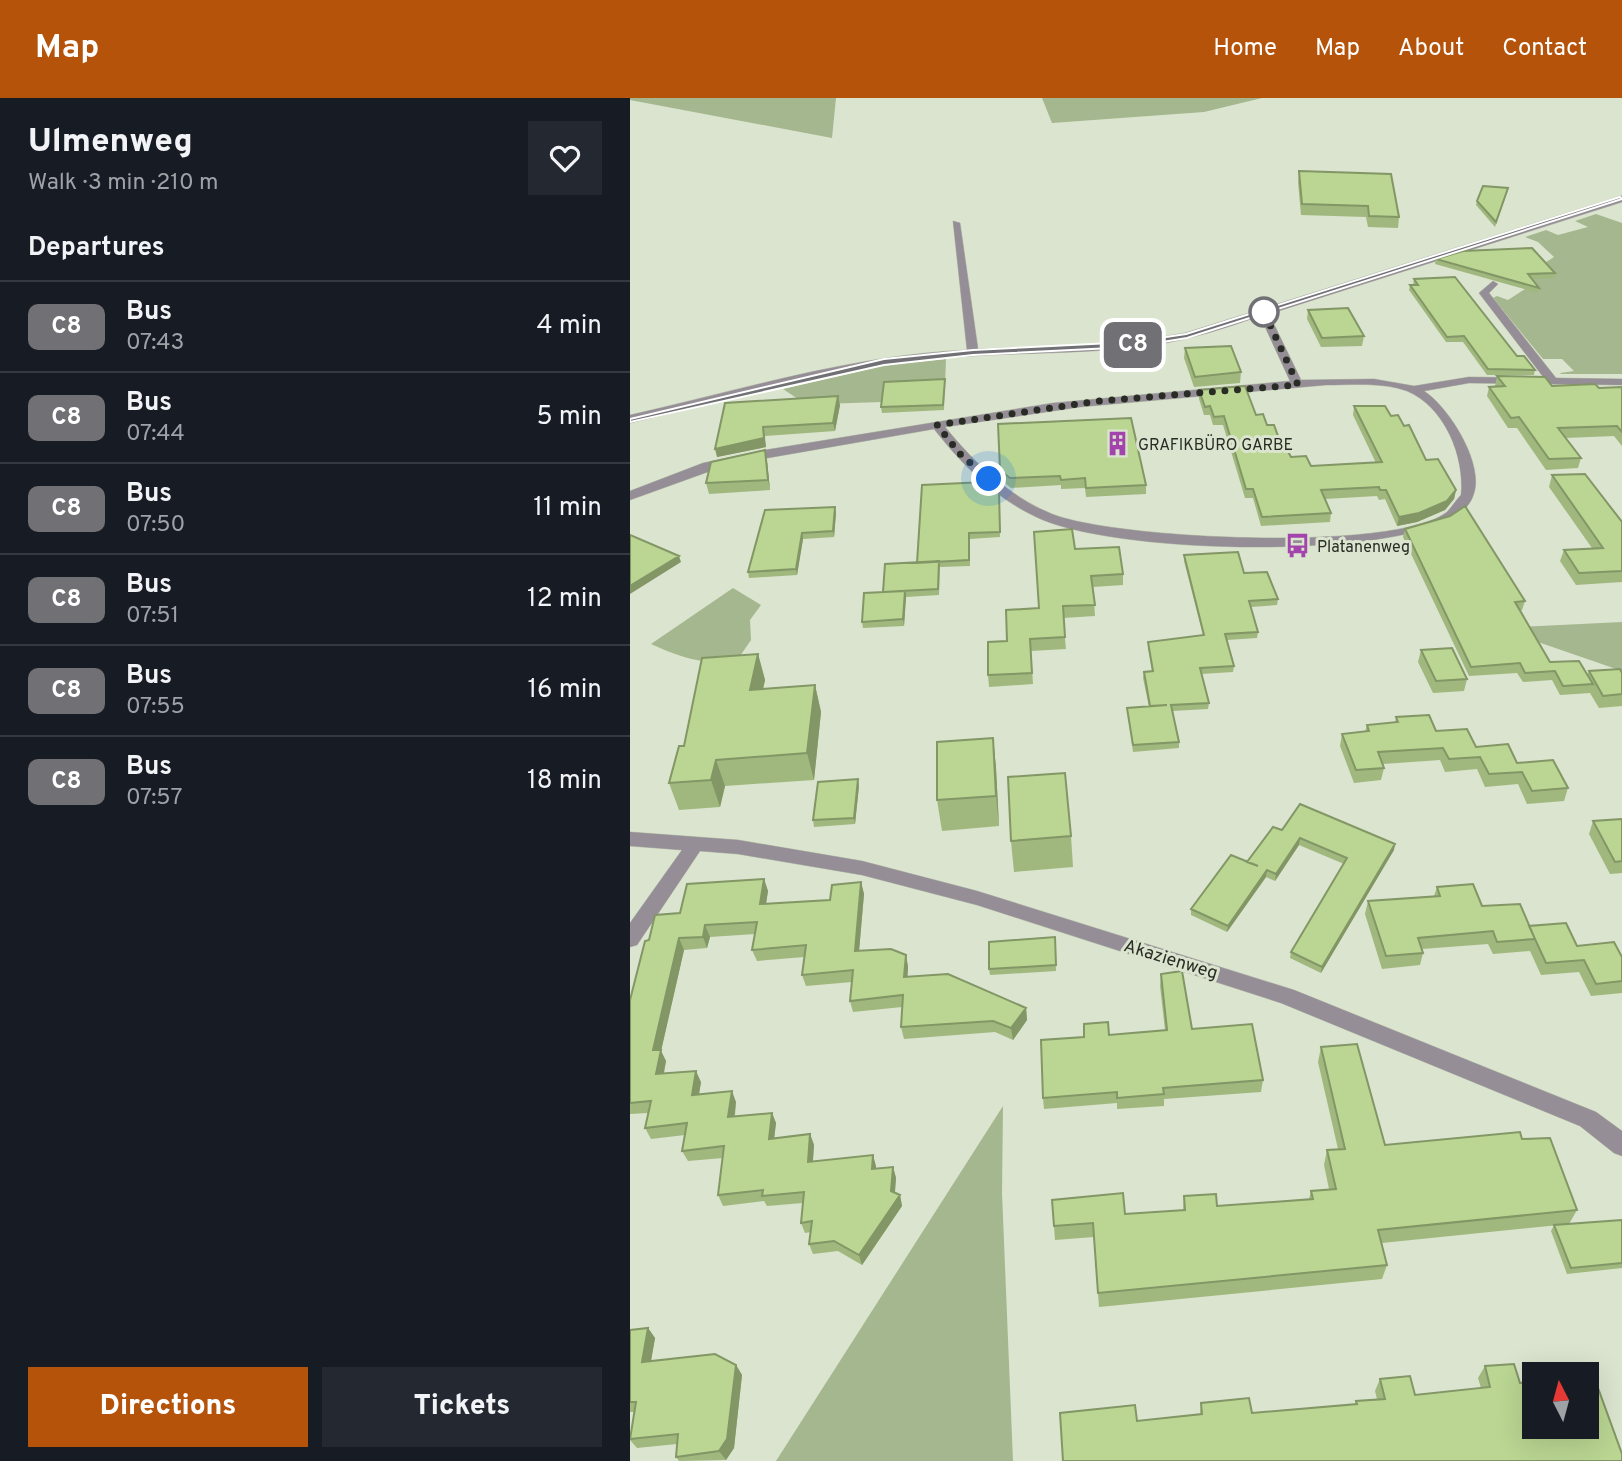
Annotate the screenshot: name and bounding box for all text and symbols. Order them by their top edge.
text: Map [35,28,99,70]
text: Home [1213,34,1277,64]
text: Map [1315,34,1360,64]
text: About [1398,34,1464,64]
text: Contact [1502,34,1587,64]
button: heart [528,121,602,195]
text: Ulmenweg [28,122,193,164]
text: Walk · 3 min · 210 m [28,169,219,198]
text: Departures [28,232,165,265]
text: Bus [126,296,172,329]
unlabelled marker [1249,297,1279,327]
text: 4 min [536,310,602,343]
text: C8 [51,312,82,342]
line badge: C8 [1102,322,1164,368]
text: 07:43 [126,329,184,358]
text: C8 [1118,330,1148,360]
text: Bus [126,387,172,420]
text: 5 min [536,401,602,434]
text: C8 [51,403,82,433]
text: 07:44 [126,420,185,449]
building icon: GRAFIKBÜRO GARBE [1104,430,1132,458]
place label: GRAFIKBÜRO GARBE [1138,434,1293,456]
your location [971,461,1006,496]
text: Bus [126,478,172,511]
text: 11 min [533,492,602,525]
text: C8 [51,494,82,524]
text: 07:50 [126,511,185,540]
bus stop icon: Platanenweg [1283,532,1311,560]
place label: Platanenweg [1317,538,1410,558]
text: Bus [126,569,172,602]
text: 12 min [527,583,602,616]
text: C8 [51,585,82,615]
text: 07:51 [126,602,179,631]
text: Bus [126,660,172,693]
text: 16 min [527,674,602,707]
text: C8 [51,676,82,706]
text: 07:55 [126,693,185,722]
text: Bus [126,751,172,784]
text: 18 min [527,765,602,798]
text: C8 [51,767,82,797]
text: 07:57 [126,784,182,813]
street label: Akazienweg [1121,935,1220,986]
north arrow [1522,1362,1600,1438]
map controls [1522,1362,1599,1439]
button: Directions [28,1367,308,1447]
button: Tickets [322,1367,602,1447]

